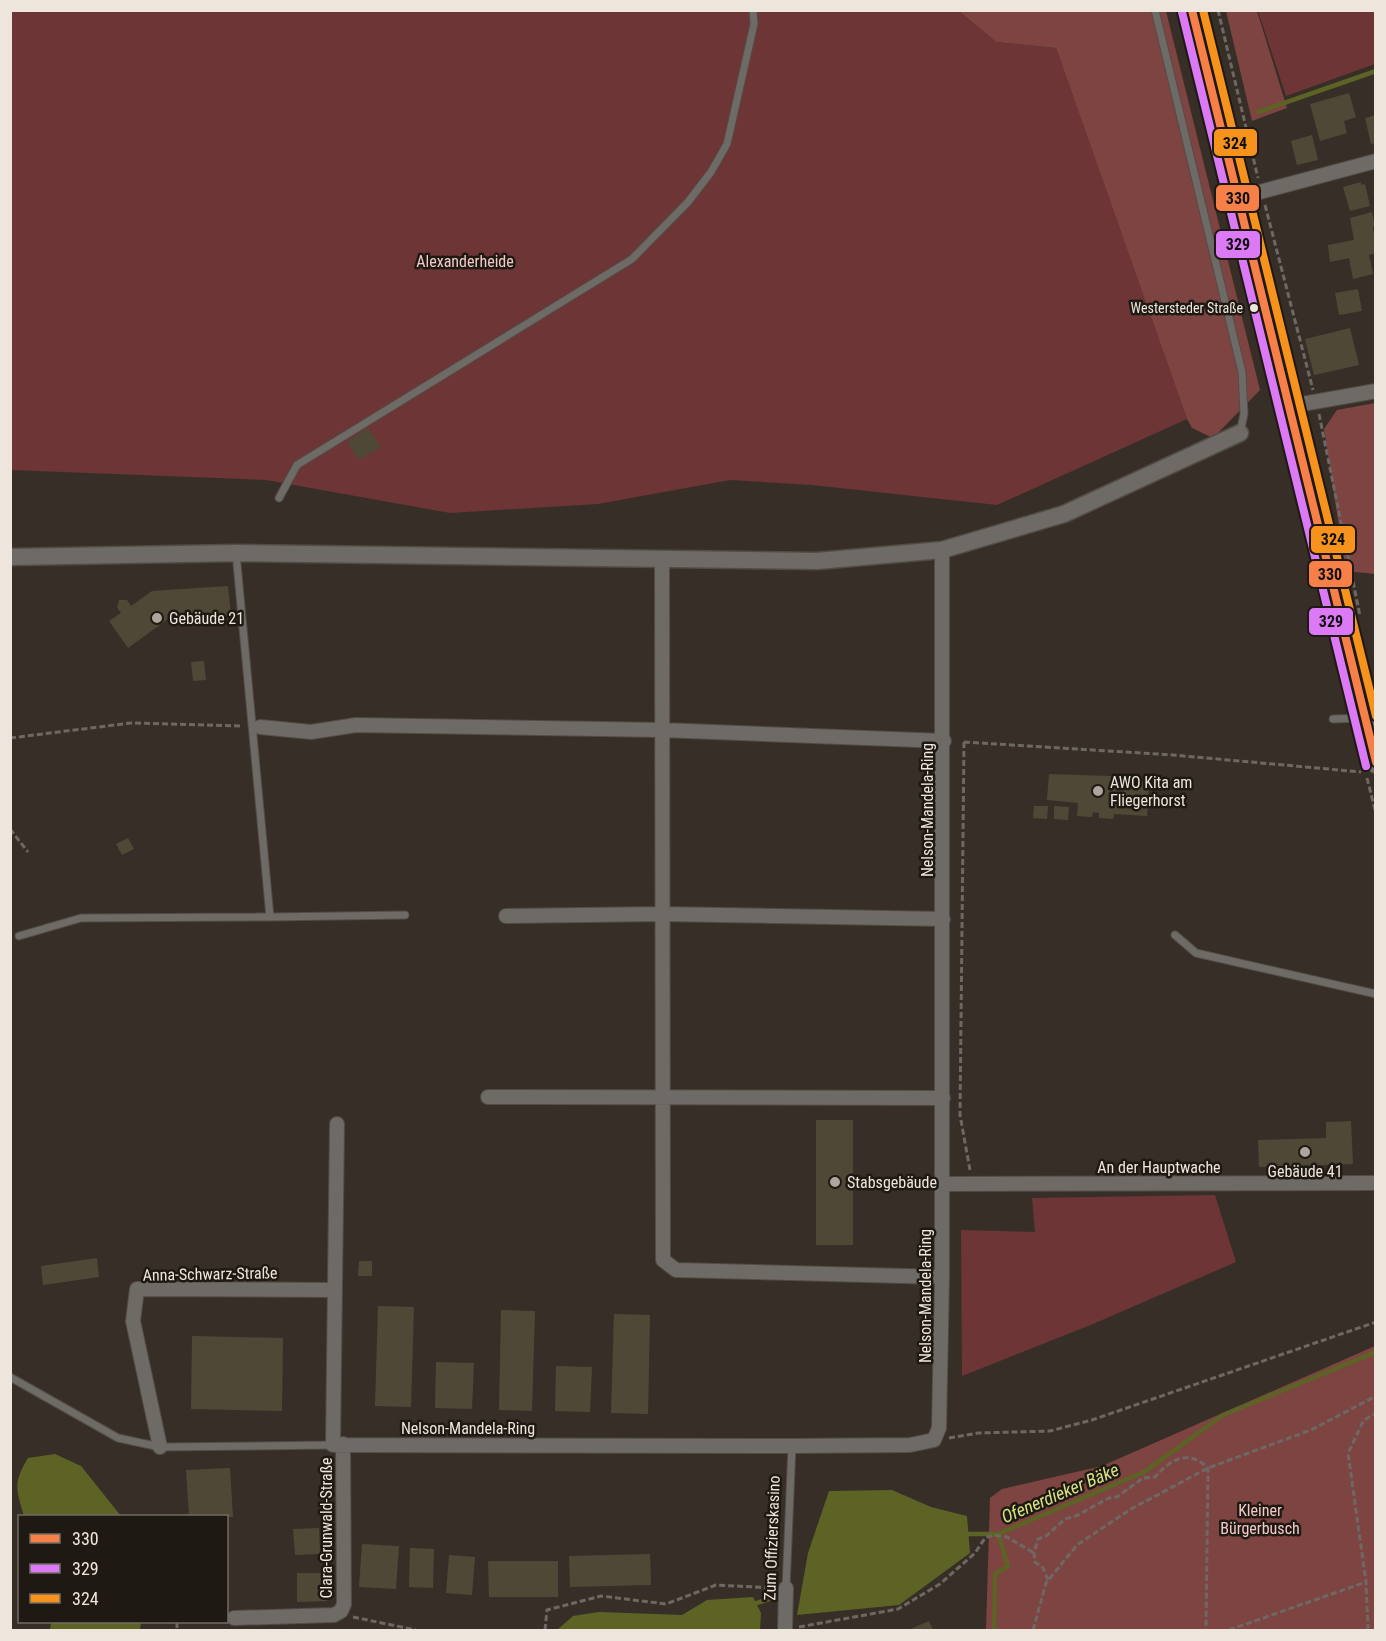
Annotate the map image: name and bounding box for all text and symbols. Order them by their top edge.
line badge: 324 [1213,128,1258,157]
text: 324 [1223,134,1247,153]
line badge: 330 [1215,184,1260,212]
text: 330 [1226,189,1250,208]
line badge: 329 [1215,230,1261,259]
text: 329 [1226,235,1250,254]
park label: Alexanderheide [416,252,514,271]
place label: Westersteder Straße [1131,300,1243,316]
marker: Westersteder Straße [1248,302,1260,314]
line badge: 324 [1310,525,1356,554]
text: 324 [1321,530,1345,549]
line badge: 330 [1308,560,1353,588]
text: 330 [1318,565,1342,584]
line badge: 329 [1308,607,1354,636]
place label: Gebäude 21 [169,609,244,628]
marker: Gebäude 21 [150,611,164,625]
text: 329 [1319,612,1343,631]
street label: Nelson-Mandela-Ring [918,743,937,877]
place label: AWO Kita am Fliegerhorst [1110,773,1192,810]
marker: AWO Kita am Fliegerhorst [1091,784,1105,798]
marker: Gebäude 41 [1298,1145,1312,1159]
street label: An der Hauptwache [1097,1158,1221,1177]
place label: Gebäude 41 [1267,1162,1343,1181]
place label: Stabsgebäude [847,1173,937,1192]
marker: Stabsgebäude [828,1175,842,1189]
street label: Nelson-Mandela-Ring [916,1229,935,1363]
street label: Anna-Schwarz-Straße [142,1263,278,1285]
street label: Nelson-Mandela-Ring [401,1419,535,1438]
street label: Clara-Grunwald-Straße [317,1457,336,1599]
water label: Ofenerdieker Bäke [998,1459,1122,1527]
street label: Zum Offizierskasino [760,1475,784,1601]
park label: Kleiner Bürgerbusch [1220,1501,1300,1538]
legend [18,1515,228,1623]
text: 330 [72,1528,99,1549]
text: 329 [72,1558,99,1579]
text: 324 [72,1588,99,1609]

